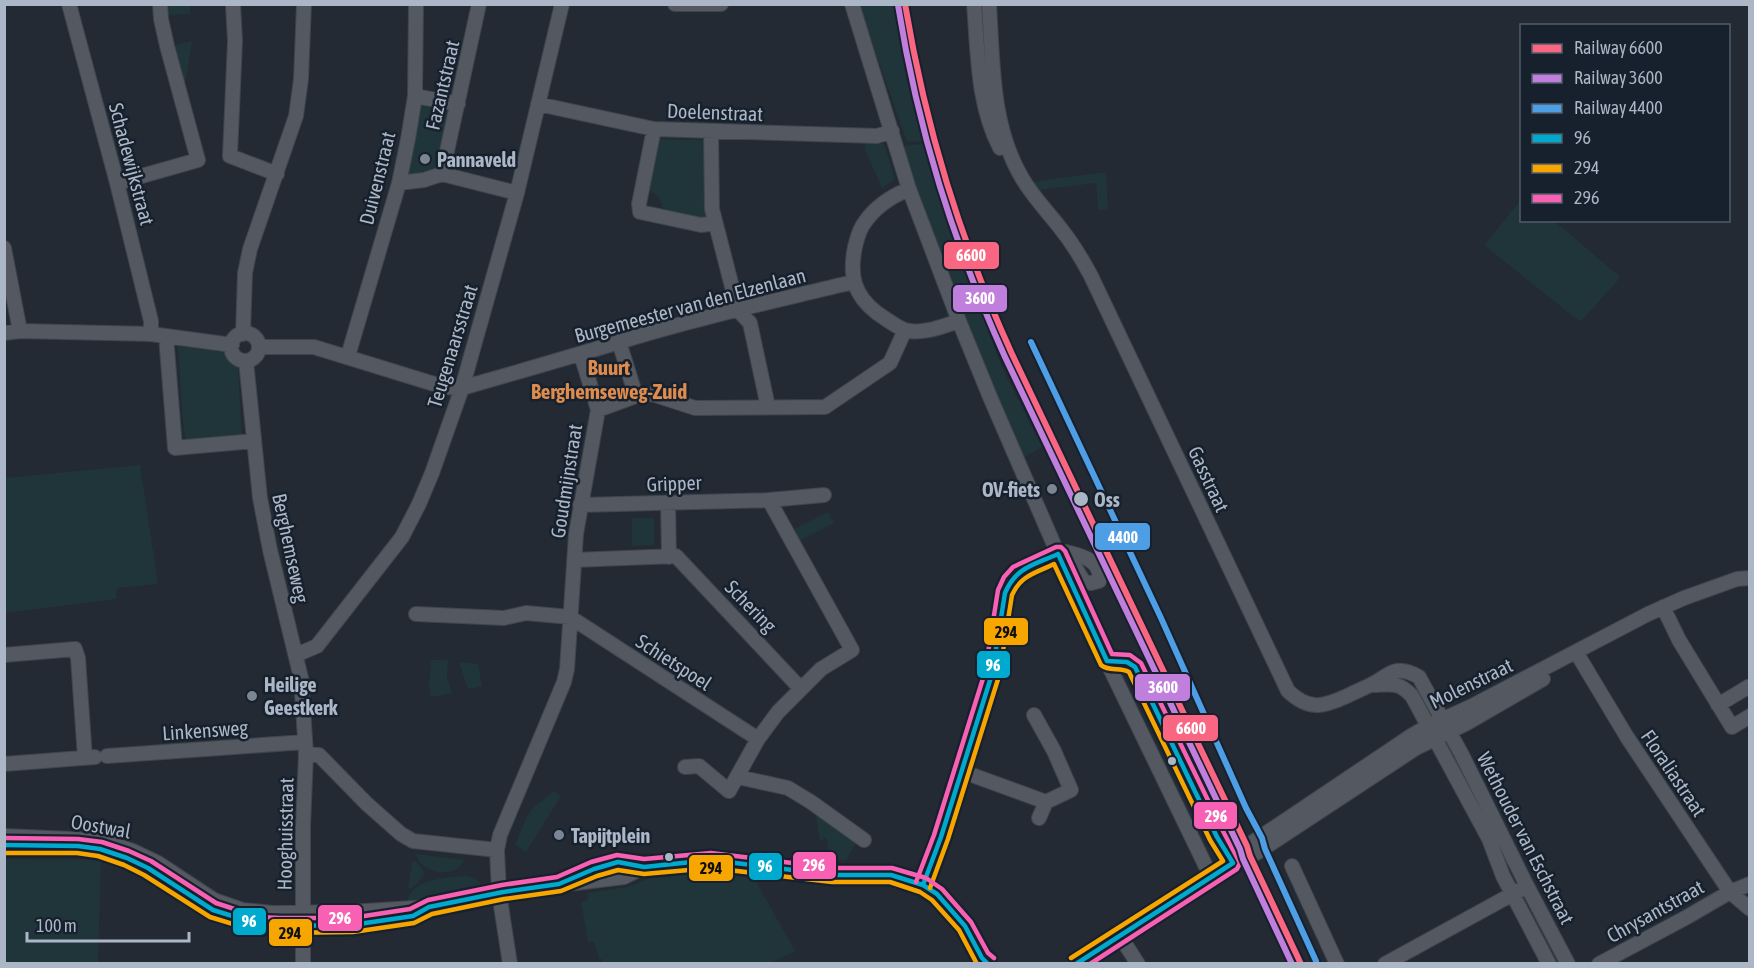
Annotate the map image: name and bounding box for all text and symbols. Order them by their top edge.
legend [1520,24,1730,222]
text: Railway 6600 [1574,37,1663,58]
street label: Fazantstraat [420,38,464,132]
text: Railway 3600 [1574,67,1663,88]
text: Railway 4400 [1574,97,1663,118]
street label: Doelenstraat [667,99,764,125]
street label: Schadewijkstraat [105,100,159,228]
text: 96 [1574,127,1591,148]
street label: Duivenstraat [354,129,400,227]
place label: Pannaveld [437,148,516,171]
marker: Pannaveld [418,152,432,166]
text: 294 [1574,157,1599,178]
text: 296 [1574,187,1599,208]
line badge: 6600 [943,241,1000,270]
text: 6600 [956,246,987,264]
street label: Burgemeester van den Elzenlaan [572,263,808,347]
street label: Teugenaarsstraat [422,281,482,410]
line badge: 3600 [952,284,1008,313]
text: 3600 [965,289,996,307]
district label: Buurt Berghemseweg-Zuid [531,355,687,403]
street label: Goudmijnstraat [546,422,586,540]
street label: Gasstraat [1184,443,1234,516]
street label: Gripper [646,471,703,495]
place label: OV-fiets [982,478,1040,501]
marker: OV-fiets [1045,482,1059,496]
place label: Oss [1094,488,1120,511]
marker: Oss [1072,490,1090,508]
street label: Berghemseweg [268,491,314,605]
line badge: 4400 [1094,522,1151,551]
text: 4400 [1107,528,1139,546]
street label: Schering [721,575,782,637]
line badge: 294 [983,617,1029,646]
text: 294 [995,623,1018,641]
street label: Schietspoel [632,629,717,695]
line badge: 96 [976,650,1011,679]
street label: Molenstraat [1426,653,1516,713]
text: 96 [985,656,1001,674]
place label: Heilige Geestkerk [264,673,338,719]
line badge: 3600 [1134,673,1191,702]
text: 3600 [1148,678,1179,696]
marker: Heilige Geestkerk [245,689,259,703]
line badge: 6600 [1162,714,1219,742]
street label: Linkensweg [161,716,249,744]
text: 6600 [1176,719,1207,737]
street label: Floraliastraat [1637,725,1711,821]
street label: Wethouder van Eschstraat [1473,748,1579,928]
unlabelled marker [1166,755,1178,767]
street label: Hooghuisstraat [273,777,297,891]
line badge: 296 [1193,801,1238,830]
text: 296 [1205,807,1228,825]
street label: Oostwal [69,809,133,843]
place label: Tapijtplein [571,824,650,847]
marker: Tapijtplein [552,828,566,842]
unlabelled marker [663,851,675,863]
line badge: 296 [792,851,837,880]
line badge: 96 [748,852,783,881]
line badge: 294 [688,854,734,882]
text: 296 [803,856,826,874]
text: 96 [757,857,773,875]
text: 294 [700,859,723,877]
street label: Chrysantstraat [1602,875,1708,947]
line badge: 296 [317,904,363,932]
scale bar [27,905,189,943]
line badge: 96 [232,907,267,936]
text: 296 [329,909,352,927]
text: 96 [241,912,257,930]
text: 100 m [36,915,77,936]
line badge: 294 [268,918,313,947]
text: 294 [279,924,302,942]

